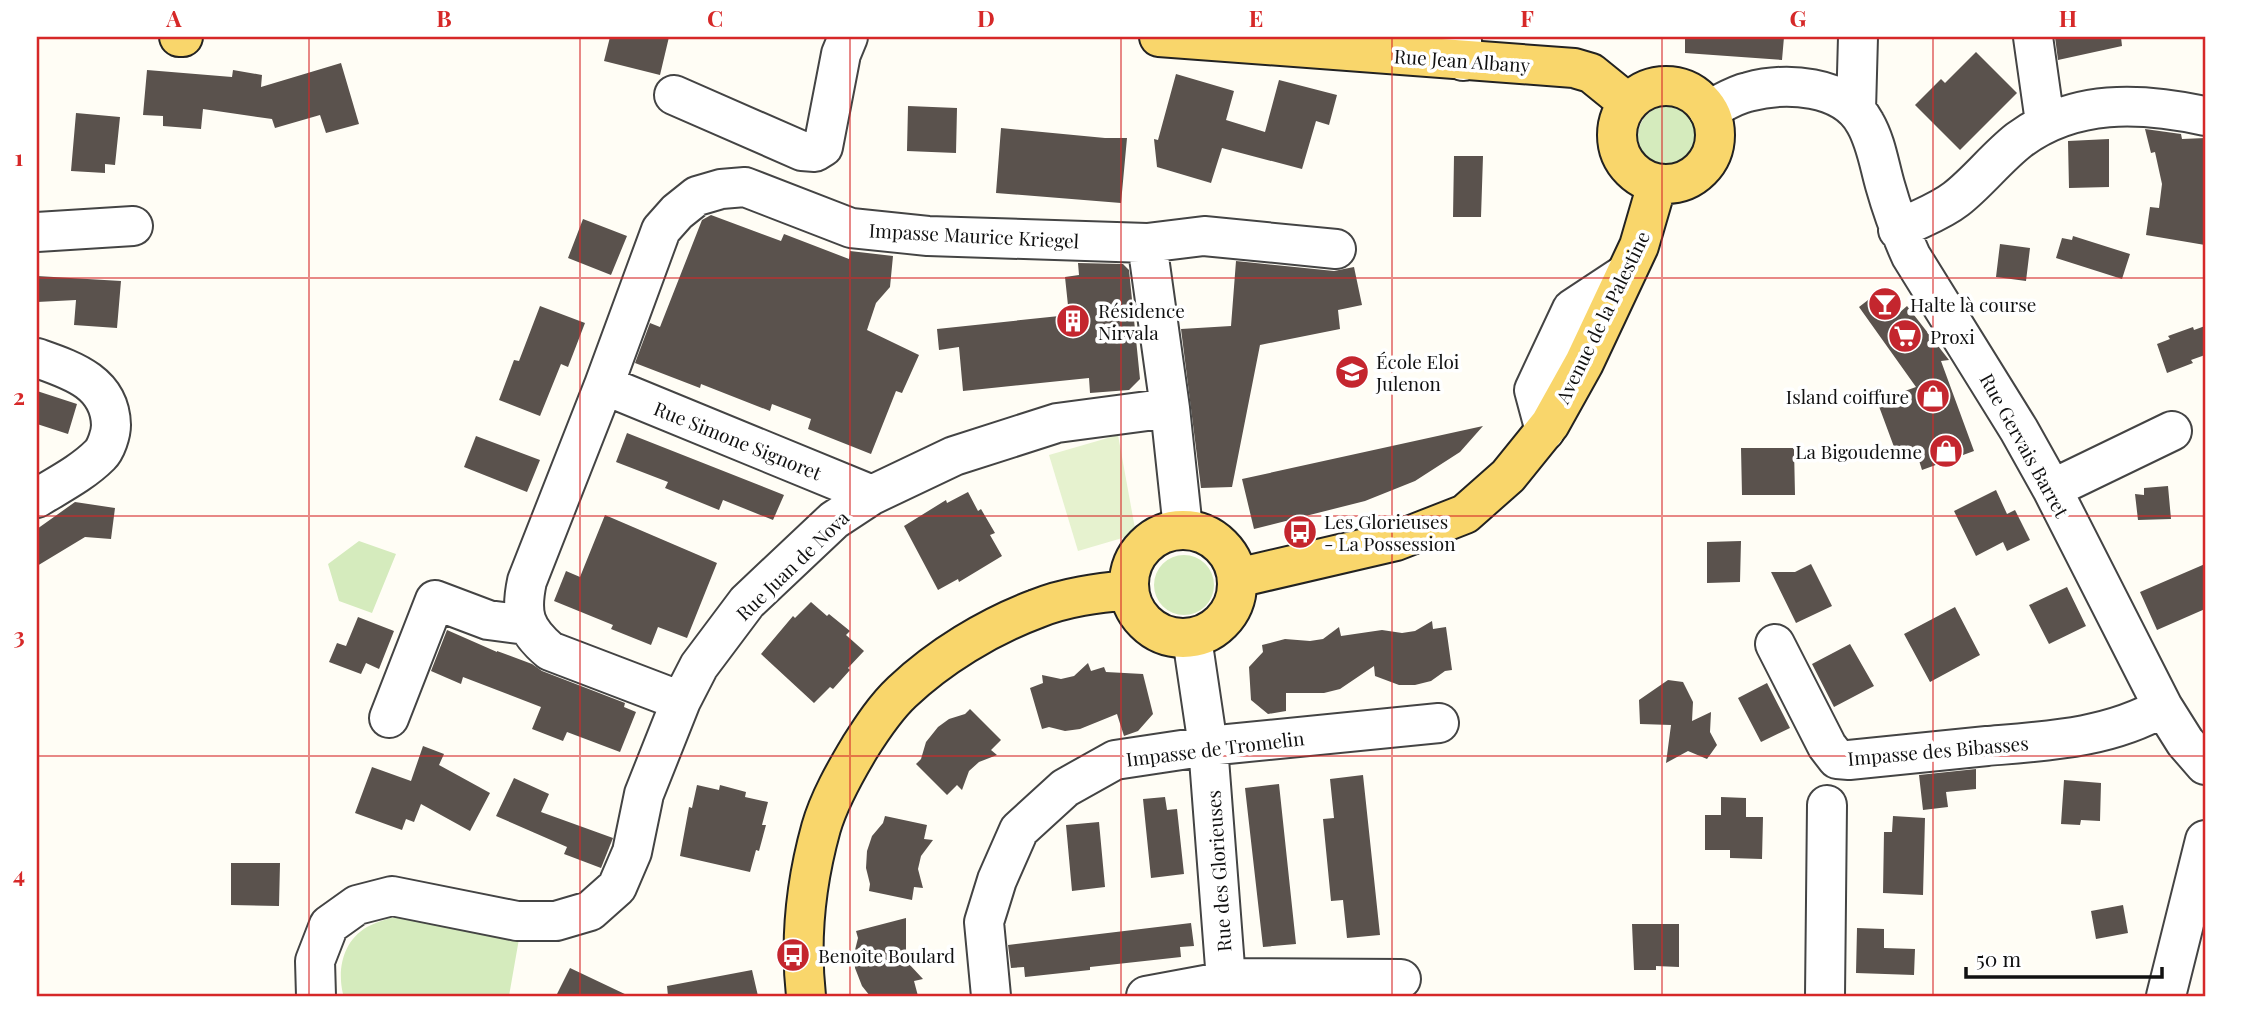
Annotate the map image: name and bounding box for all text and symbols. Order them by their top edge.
text: A [165,2,182,33]
text: B [436,2,452,33]
text: C [707,2,723,33]
text: D [977,2,995,33]
text: E [1249,2,1263,33]
text: F [1520,2,1534,33]
text: G [1790,2,1807,33]
text: H [2059,2,2077,33]
street label: Rue Jean Albany [1393,42,1531,78]
text: 1 [15,141,24,172]
street label: Impasse Maurice Kriegel [868,217,1080,254]
street label: Avenue de la Palestine [1549,226,1655,408]
bar icon: Halte là course [1866,285,1904,323]
place label: Halte là course [1910,291,2036,317]
place label: Résidence Nirvala [1098,297,1185,345]
building icon: Résidence Nirvala [1054,302,1092,340]
supermarket icon: Proxi [1886,317,1924,355]
place label: Proxi [1930,323,1975,349]
place label: École Eloi Julenon [1375,348,1460,396]
school or university icon: École Eloi Julenon [1333,353,1371,391]
street label: Rue Gervais Barret [1975,368,2075,522]
shop icon: Island coiffure [1914,377,1952,415]
text: 2 [13,380,25,411]
place label: Island coiffure [1786,383,1909,409]
street label: Rue Simone Signoret [650,395,826,486]
shop icon: La Bigoudenne [1927,432,1965,470]
place label: La Bigoudenne [1795,438,1922,464]
street label: Rue Juan de Nova [730,504,854,626]
place label: Les Glorieuses - La Possession [1324,508,1456,556]
bus stop icon: Les Glorieuses - La Possession [1281,513,1319,551]
text: 3 [13,619,25,650]
street label: Impasse de Tromelin [1124,724,1306,772]
street label: Impasse des Bibasses [1846,729,2030,771]
street label: Rue des Glorieuses [1199,789,1237,953]
text: 4 [13,858,25,889]
scale bar [1966,935,2162,979]
bus stop icon: Benoîte Boulard [774,936,812,974]
place label: Benoîte Boulard [818,942,955,968]
text: 50 m [1976,944,2022,972]

